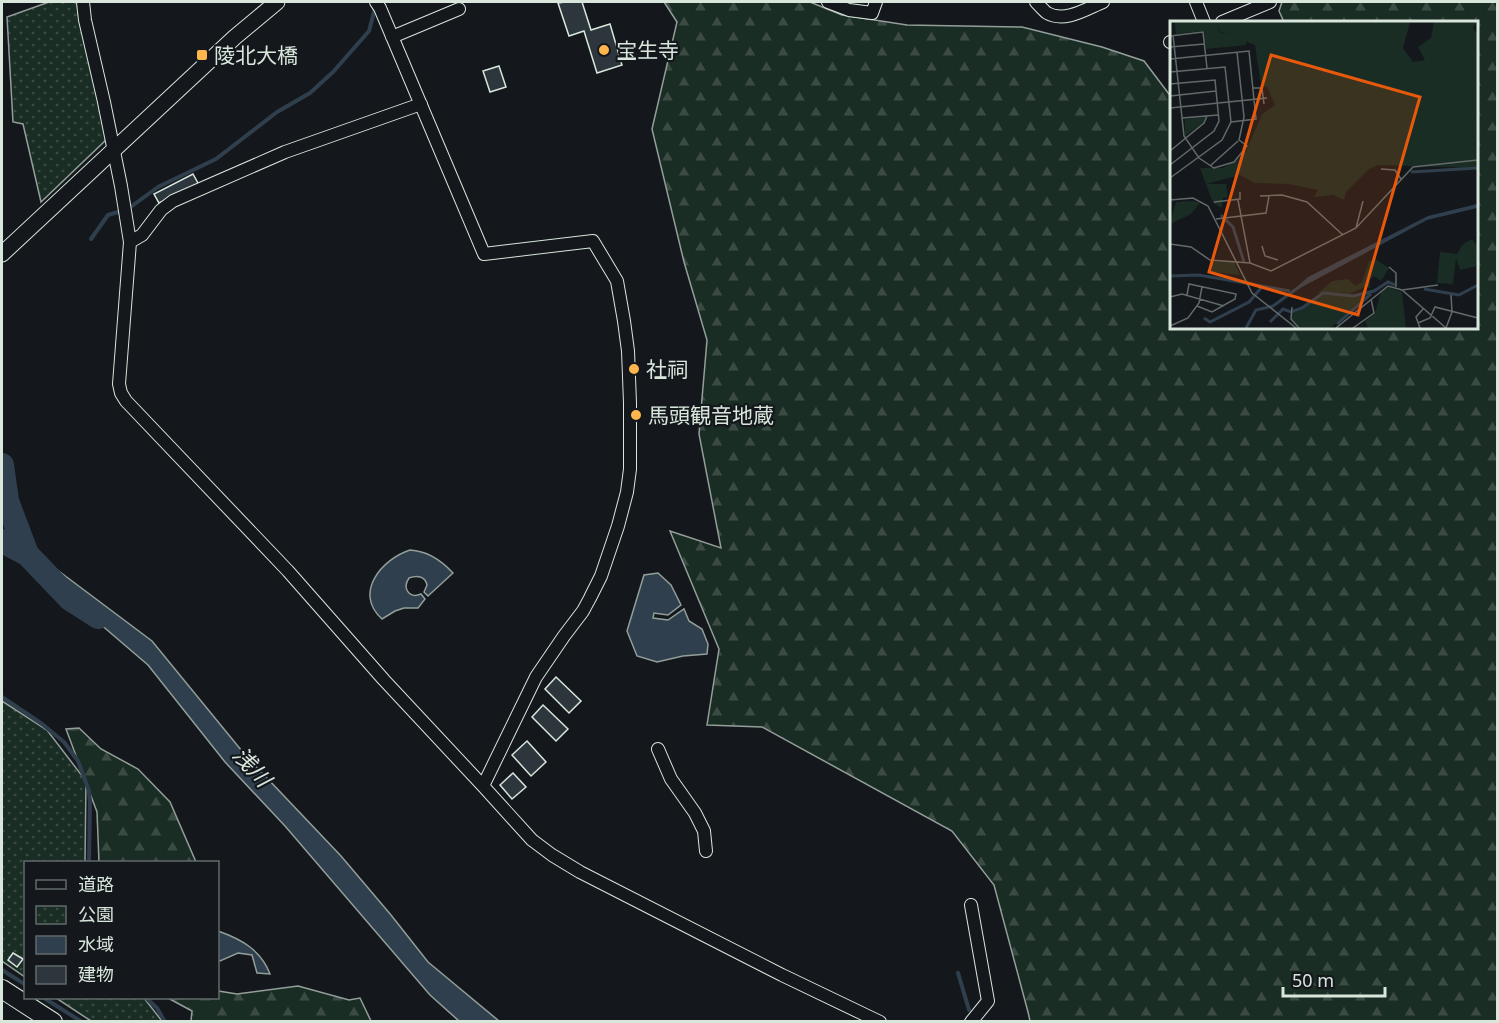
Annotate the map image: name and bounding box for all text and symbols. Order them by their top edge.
inset map [1170,21,1478,328]
place label: 宝生寺 [616,36,679,64]
place label: 陵北大橋 [214,41,298,69]
marker: 宝生寺 [597,43,611,57]
marker: 陵北大橋 [195,48,209,62]
place label: 社祠 [646,355,688,383]
marker: 社祠 [627,362,641,376]
place label: 馬頭観音地蔵 [648,401,774,429]
marker: 馬頭観音地蔵 [629,408,643,422]
water label: 浅川 [227,740,280,794]
legend [24,861,219,999]
text: 道路 [78,872,114,896]
text: 公園 [78,902,114,926]
text: 水域 [78,932,114,956]
scale bar [1283,960,1385,998]
text: 建物 [78,962,114,986]
text: 50 m [1292,968,1334,992]

